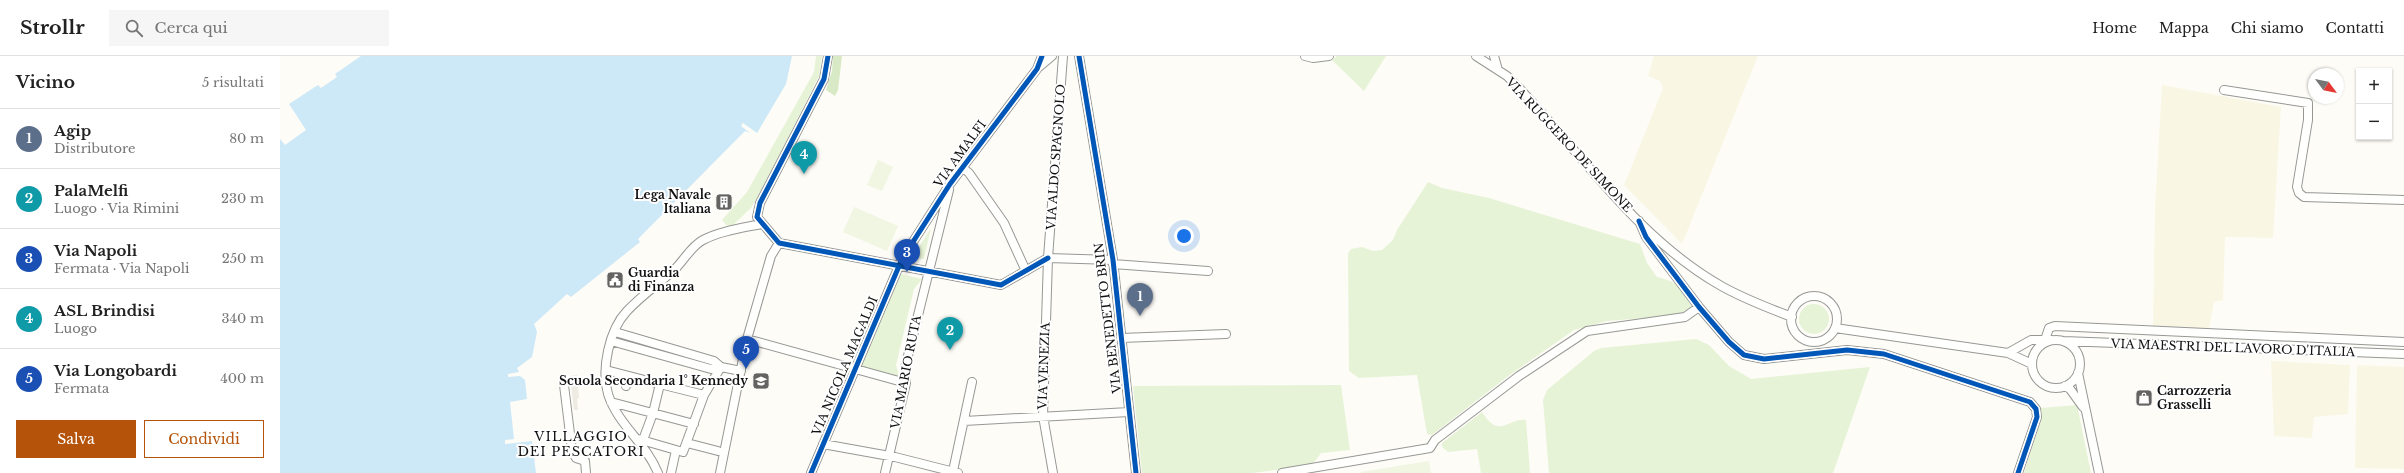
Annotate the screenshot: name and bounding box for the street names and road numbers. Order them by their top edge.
street label: VIA RUGGERO DE SIMONE [1502,73,1636,215]
street label: VIA ALDO SPAGNOLO [1043,84,1068,231]
street label: VIA AMALFI [930,117,989,191]
street label: VIA BENEDETTO BRIN [1091,242,1124,395]
street label: VIA NICOLA MAGALDI [808,294,881,439]
street label: VIA MARIO RUTA [887,313,924,431]
street label: VIA VENEZIA [1034,321,1053,411]
street label: VIA MAESTRI DEL LAVORO D'ITALIA [2110,336,2356,359]

